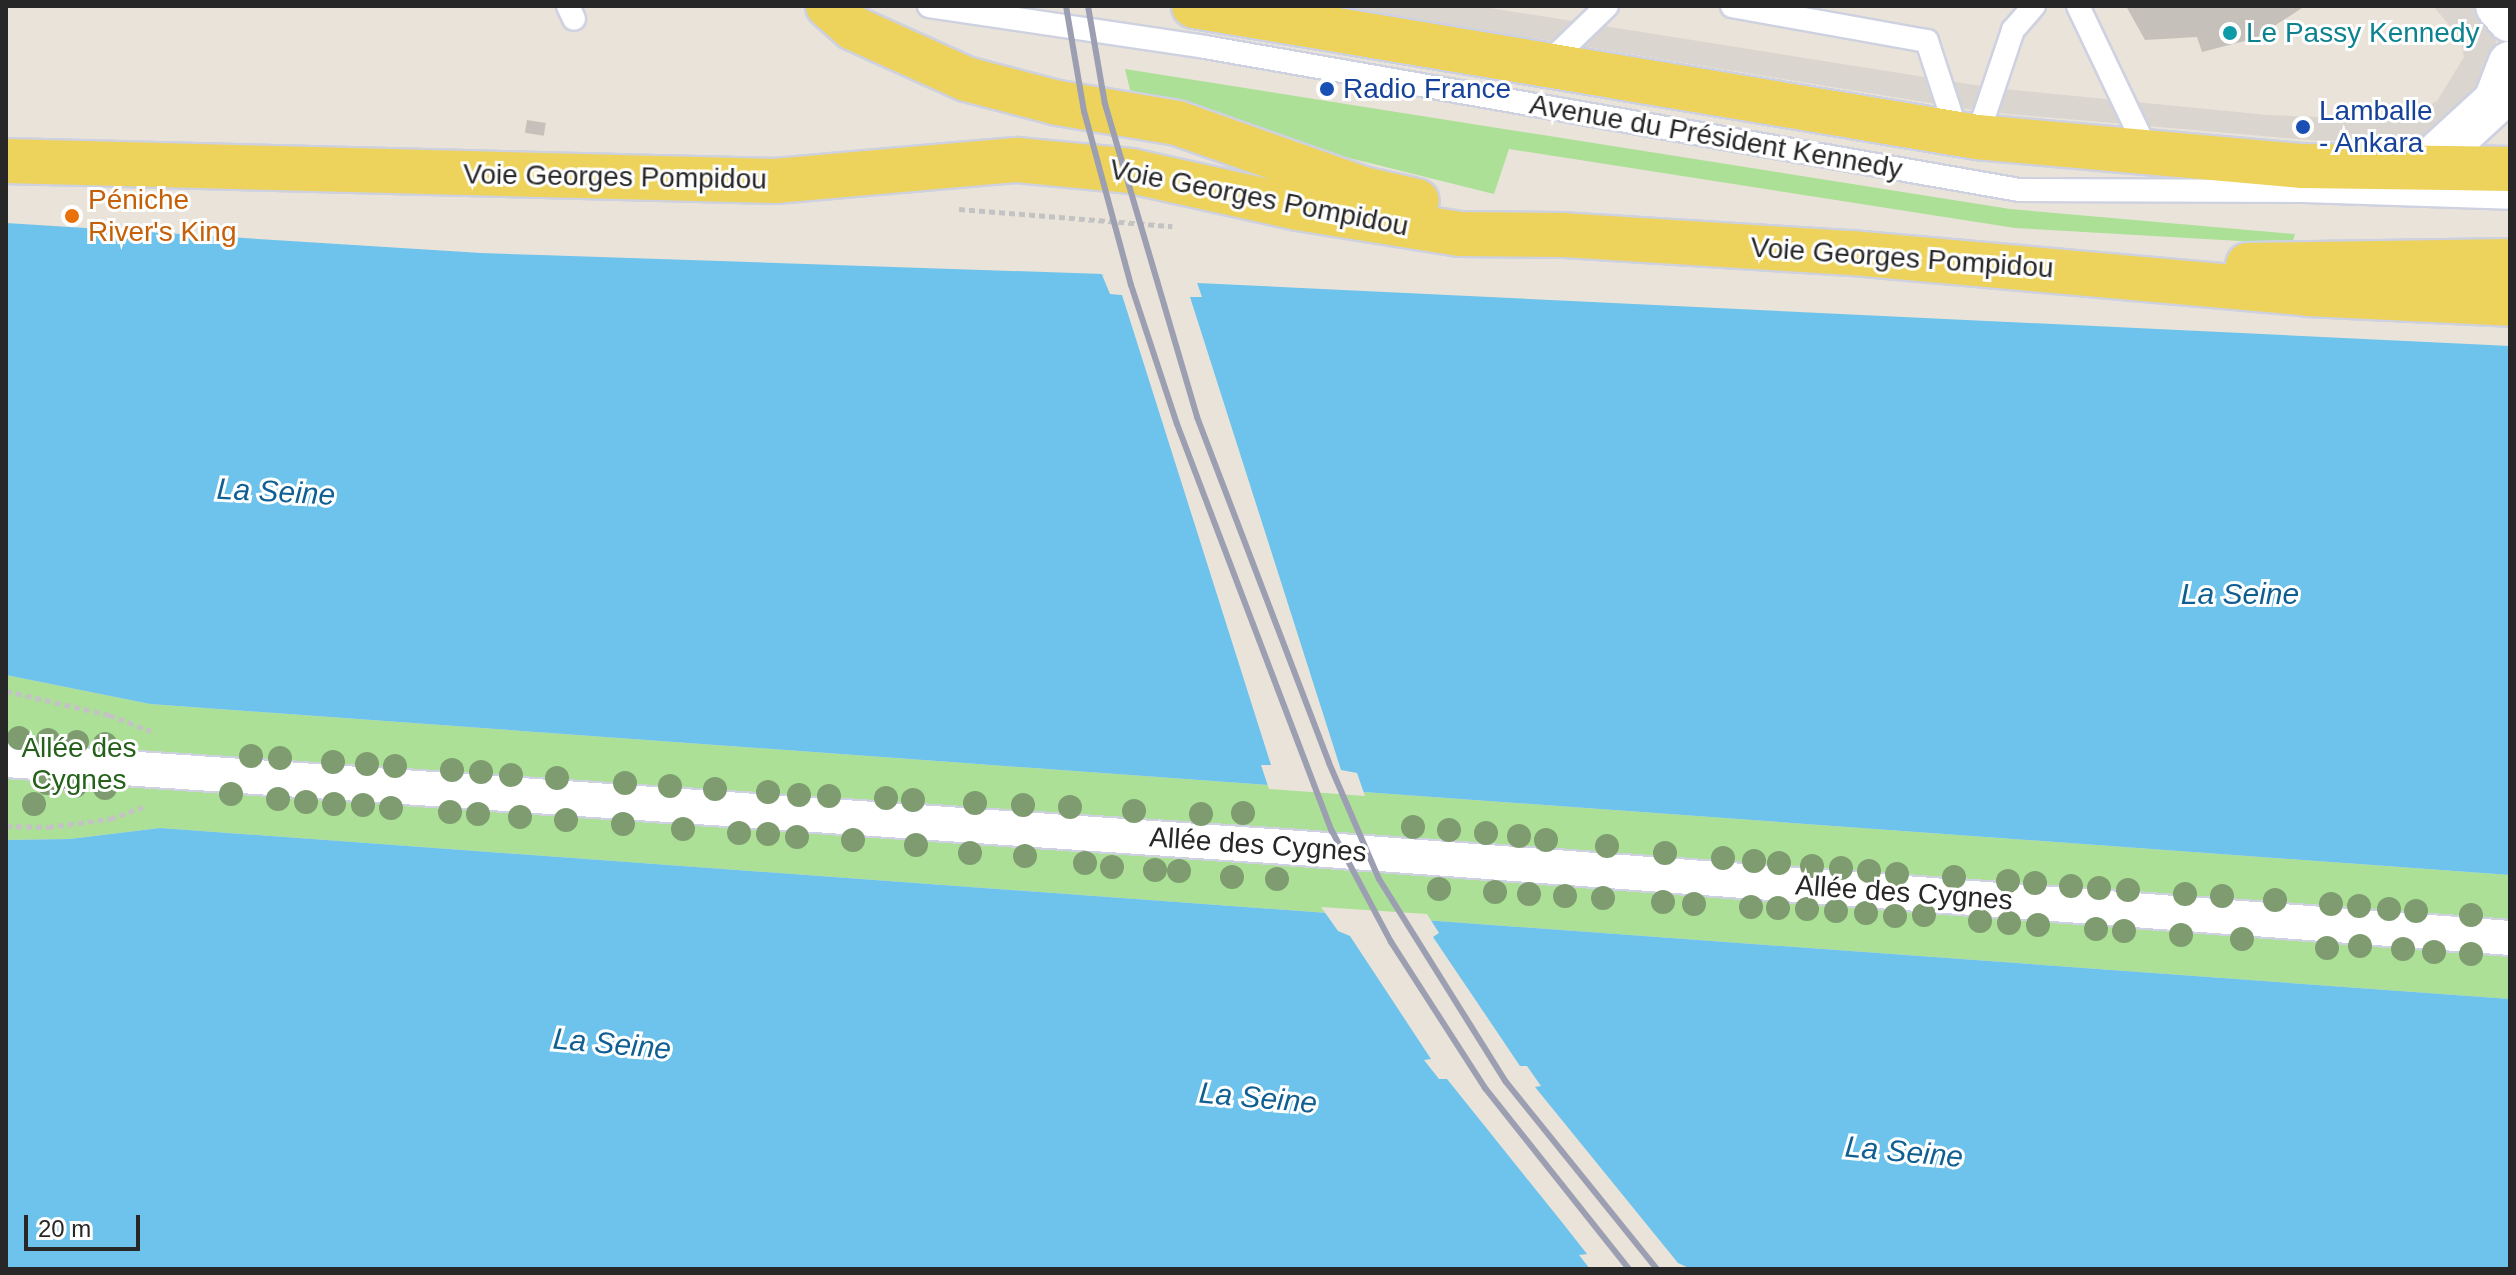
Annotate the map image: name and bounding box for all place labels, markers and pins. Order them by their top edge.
place label: Le Passy Kennedy [2246,16,2479,50]
marker: Le Passy Kennedy [2221,24,2239,42]
place label: Radio France [1343,72,1511,106]
marker: Radio France [1318,80,1336,98]
place label: Lamballe - Ankara [2319,94,2433,160]
marker: Lamballe - Ankara [2294,118,2312,136]
place label: Péniche River's King [88,183,237,249]
marker: Péniche River's King [63,207,81,225]

